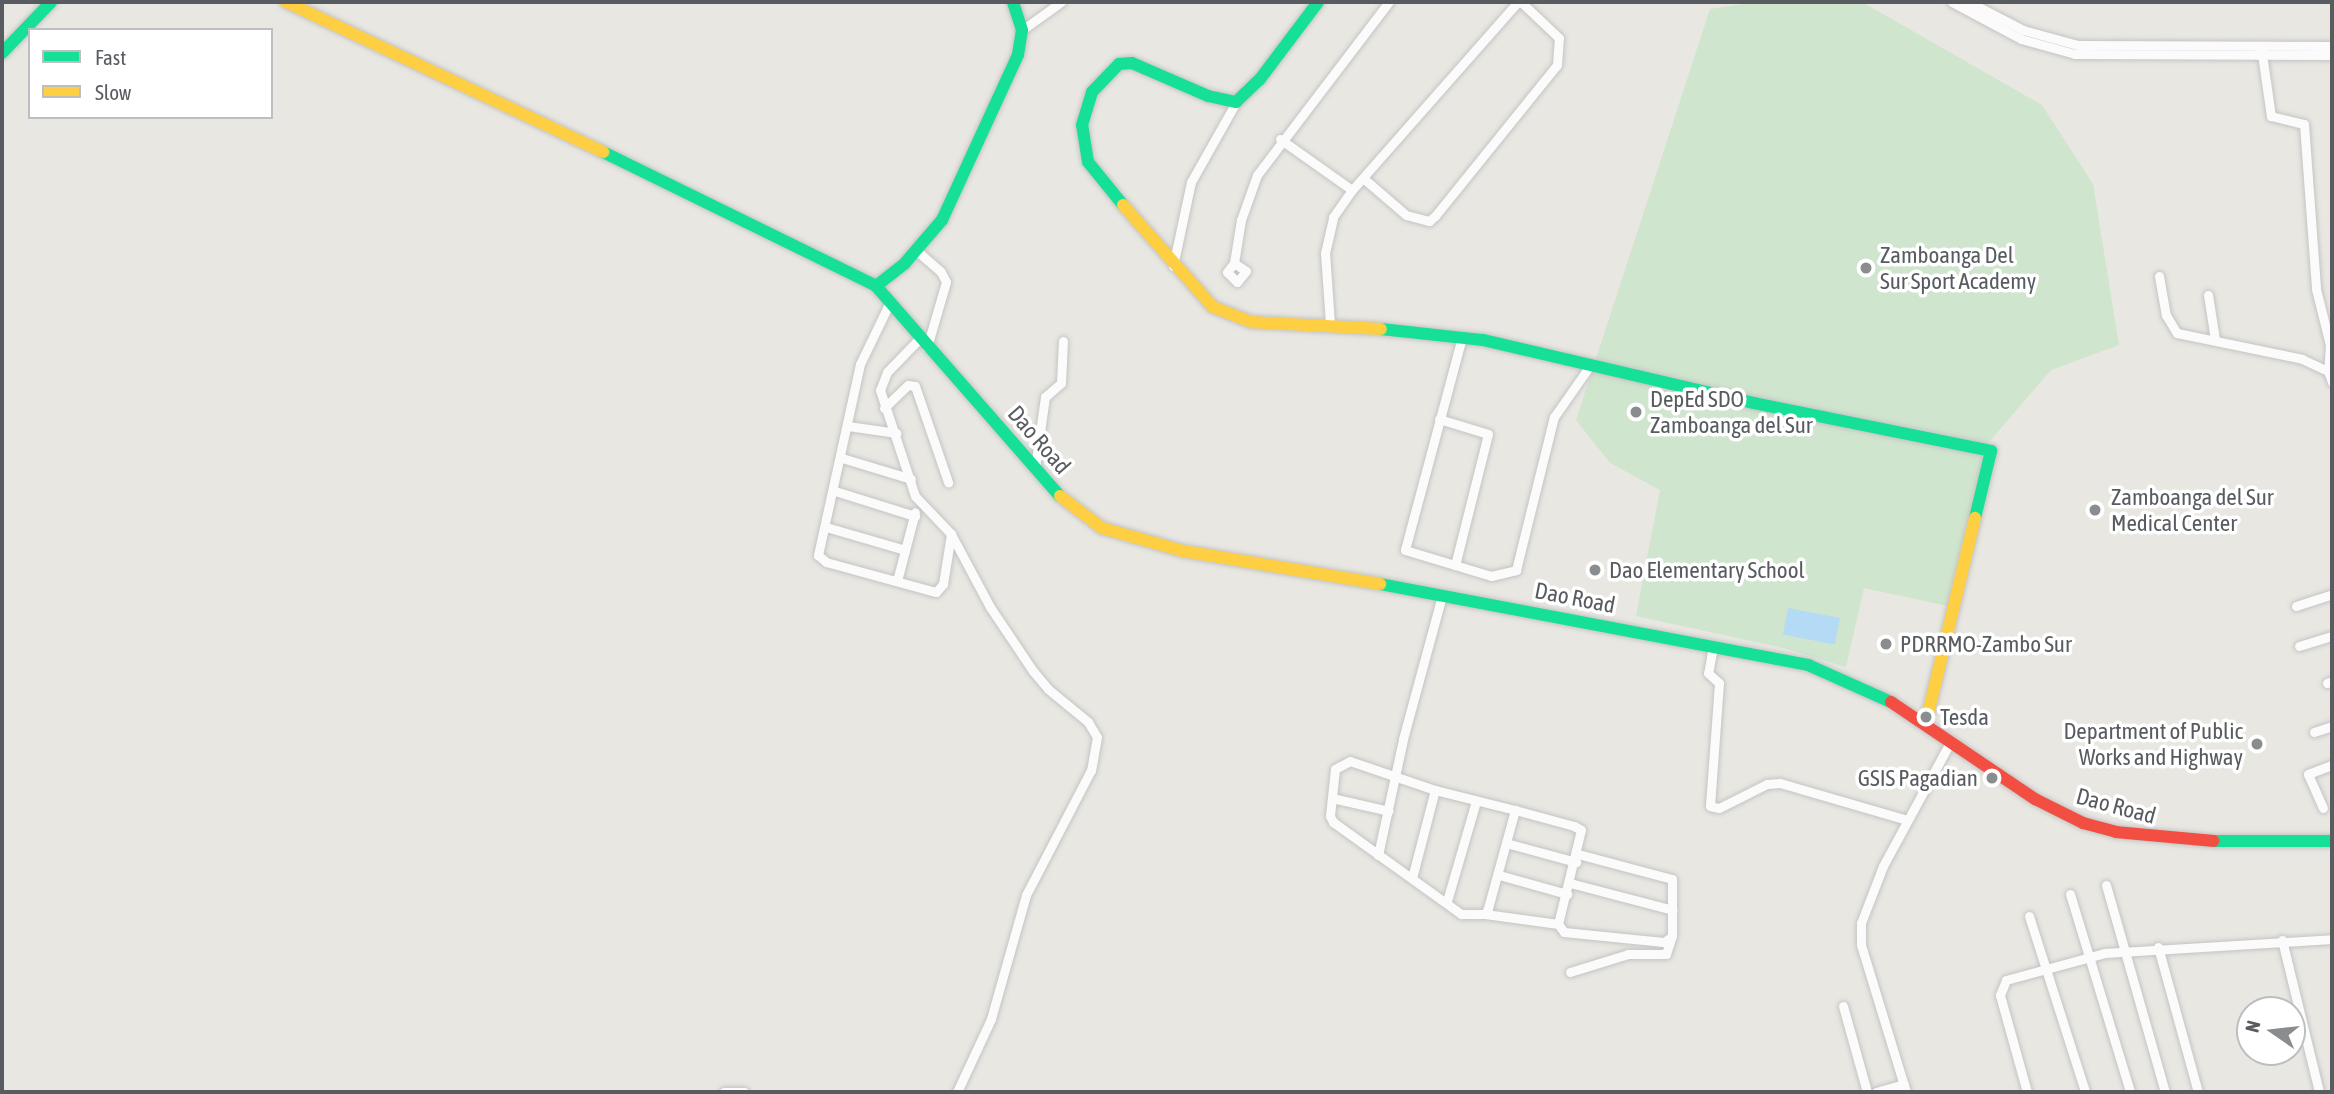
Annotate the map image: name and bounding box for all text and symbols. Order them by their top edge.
legend [28,28,273,119]
text: Fast [95,45,126,69]
text: Slow [95,80,131,104]
place label: Zamboanga Del Sur Sport Academy [1880,241,2036,295]
marker: Zamboanga Del Sur Sport Academy [1858,260,1874,276]
place label: DepEd SDO Zamboanga del Sur [1650,385,1813,439]
street label: Dao Road [1002,400,1076,480]
marker: DepEd SDO Zamboanga del Sur [1628,404,1644,420]
place label: Zamboanga del Sur Medical Center [2111,483,2274,537]
marker: Zamboanga del Sur Medical Center [2085,500,2105,520]
place label: Dao Elementary School [1609,556,1805,584]
marker: Dao Elementary School [1587,562,1603,578]
street label: Dao Road [1532,577,1618,619]
place label: PDRRMO-Zambo Sur [1900,630,2072,658]
marker: PDRRMO-Zambo Sur [1878,636,1894,652]
place label: Tesda [1940,703,1989,731]
marker: Tesda [1918,709,1934,725]
place label: Department of Public Works and Highway [2063,717,2243,771]
marker: Department of Public Works and Highway [2249,736,2265,752]
place label: GSIS Pagadian [1858,764,1978,792]
marker: GSIS Pagadian [1984,770,2000,786]
street label: Dao Road [2073,782,2159,830]
north arrow [2236,996,2306,1066]
text: N [2241,1018,2265,1035]

